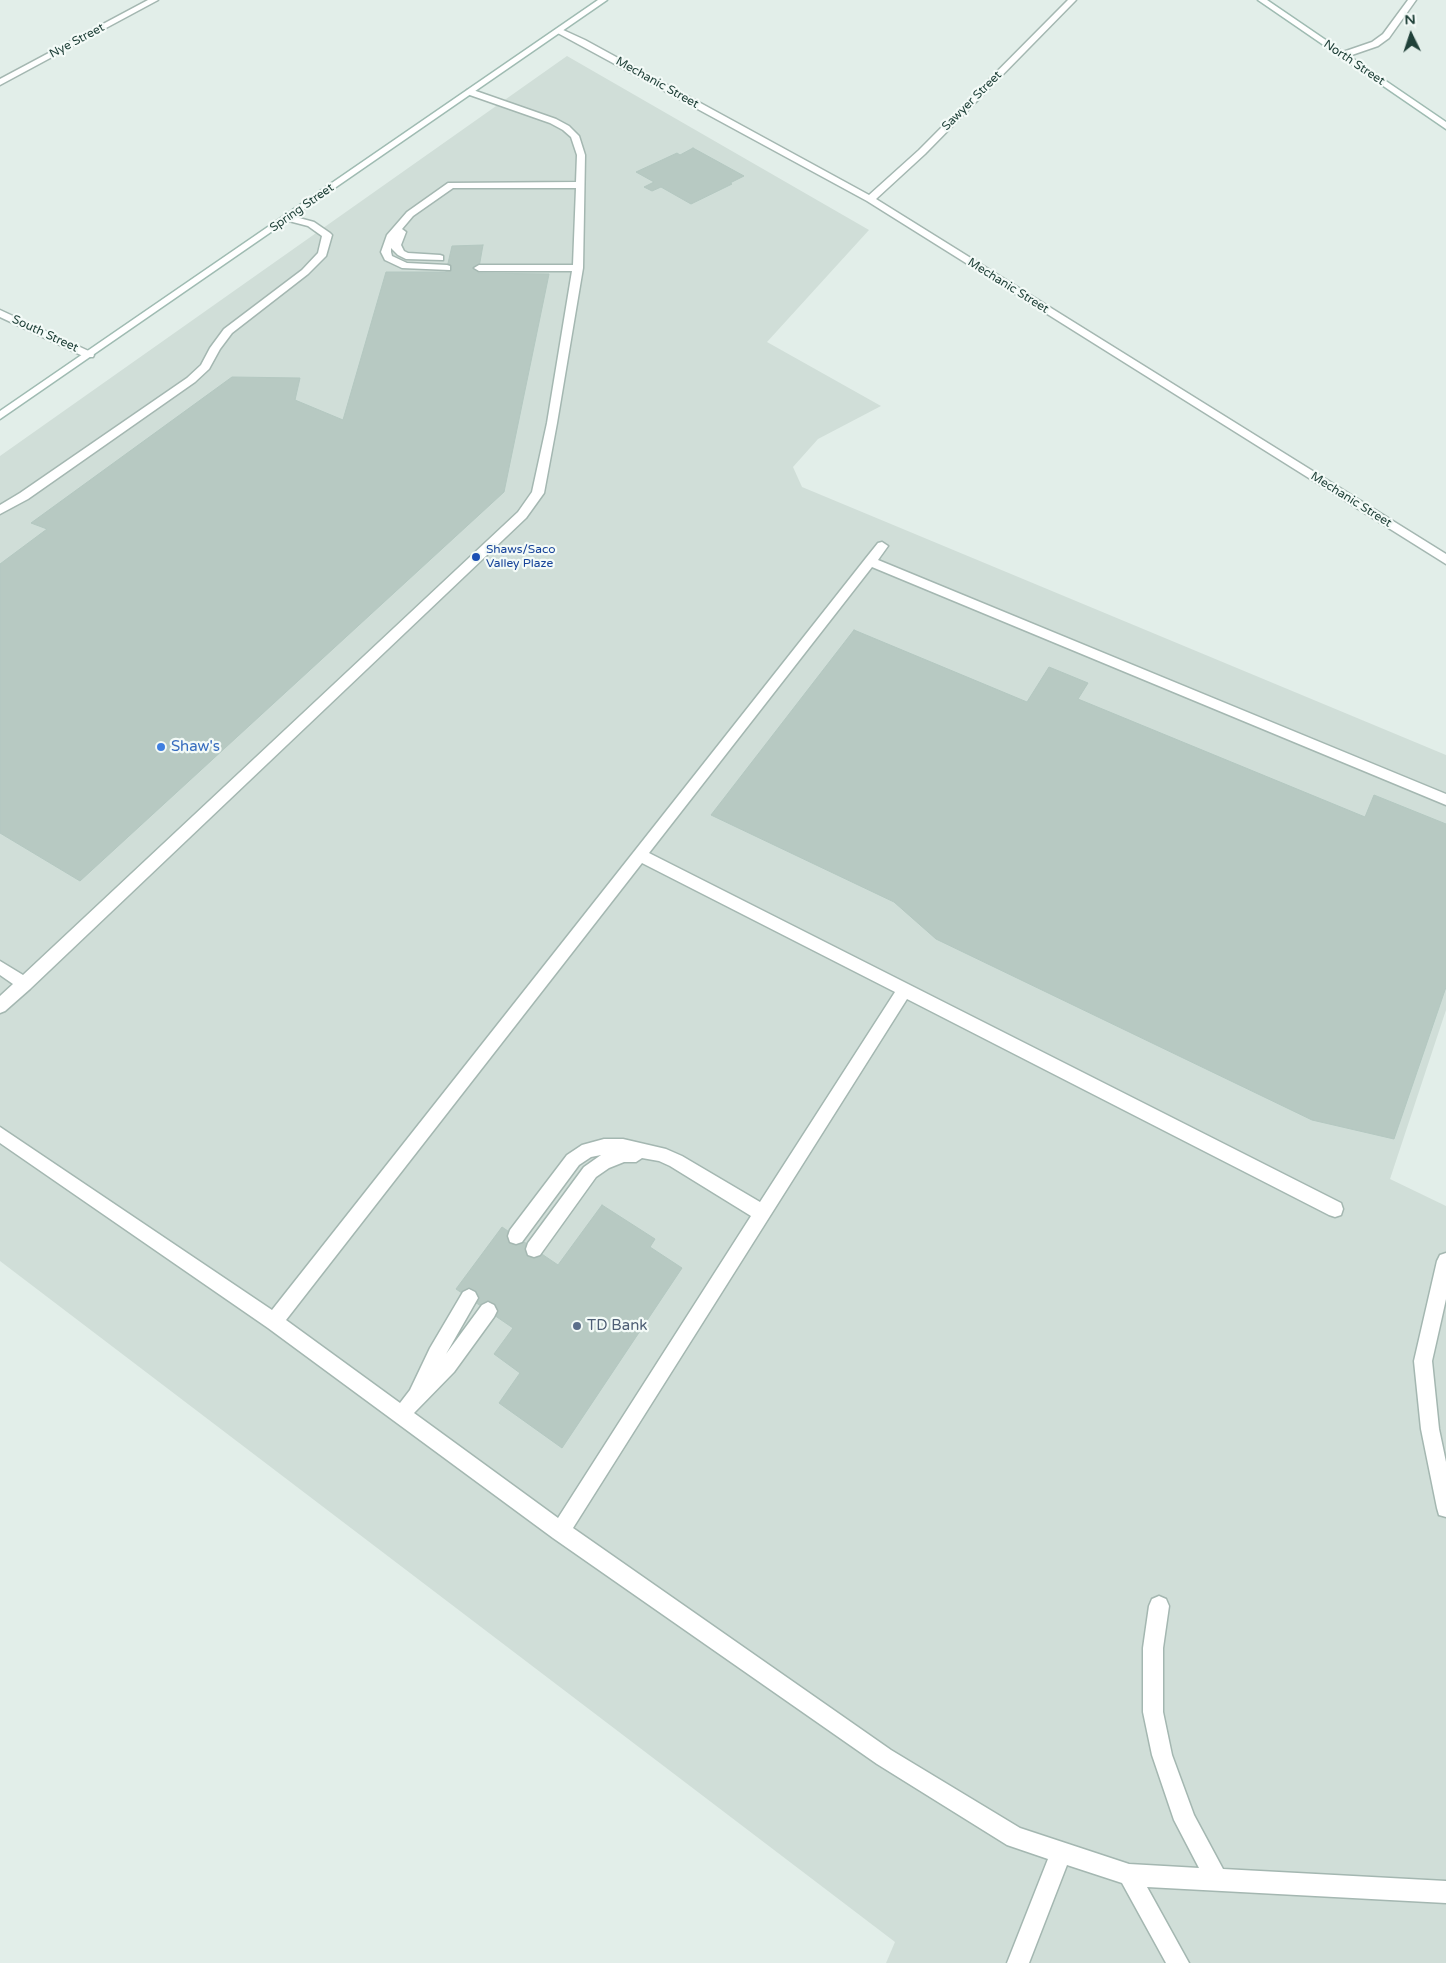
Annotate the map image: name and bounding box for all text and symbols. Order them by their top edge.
north arrow [1386,10,1436,60]
text: N [1404,11,1416,28]
street label: Nye Street [47,21,107,61]
street label: North Street [1321,37,1387,89]
street label: Mechanic Street [613,54,701,112]
street label: Sawyer Street [939,68,1005,134]
street label: Spring Street [267,181,337,235]
street label: Mechanic Street [965,255,1051,317]
street label: South Street [10,312,80,356]
street label: Mechanic Street [1308,469,1394,531]
place label: Shaws/Saco Valley Plaze [486,543,556,571]
marker: Shaws/Saco Valley Plaze [470,551,482,563]
place label: Shaw's [171,738,220,756]
marker: Shaw's [155,741,167,753]
place label: TD Bank [587,1317,647,1335]
marker: TD Bank [571,1320,583,1332]

